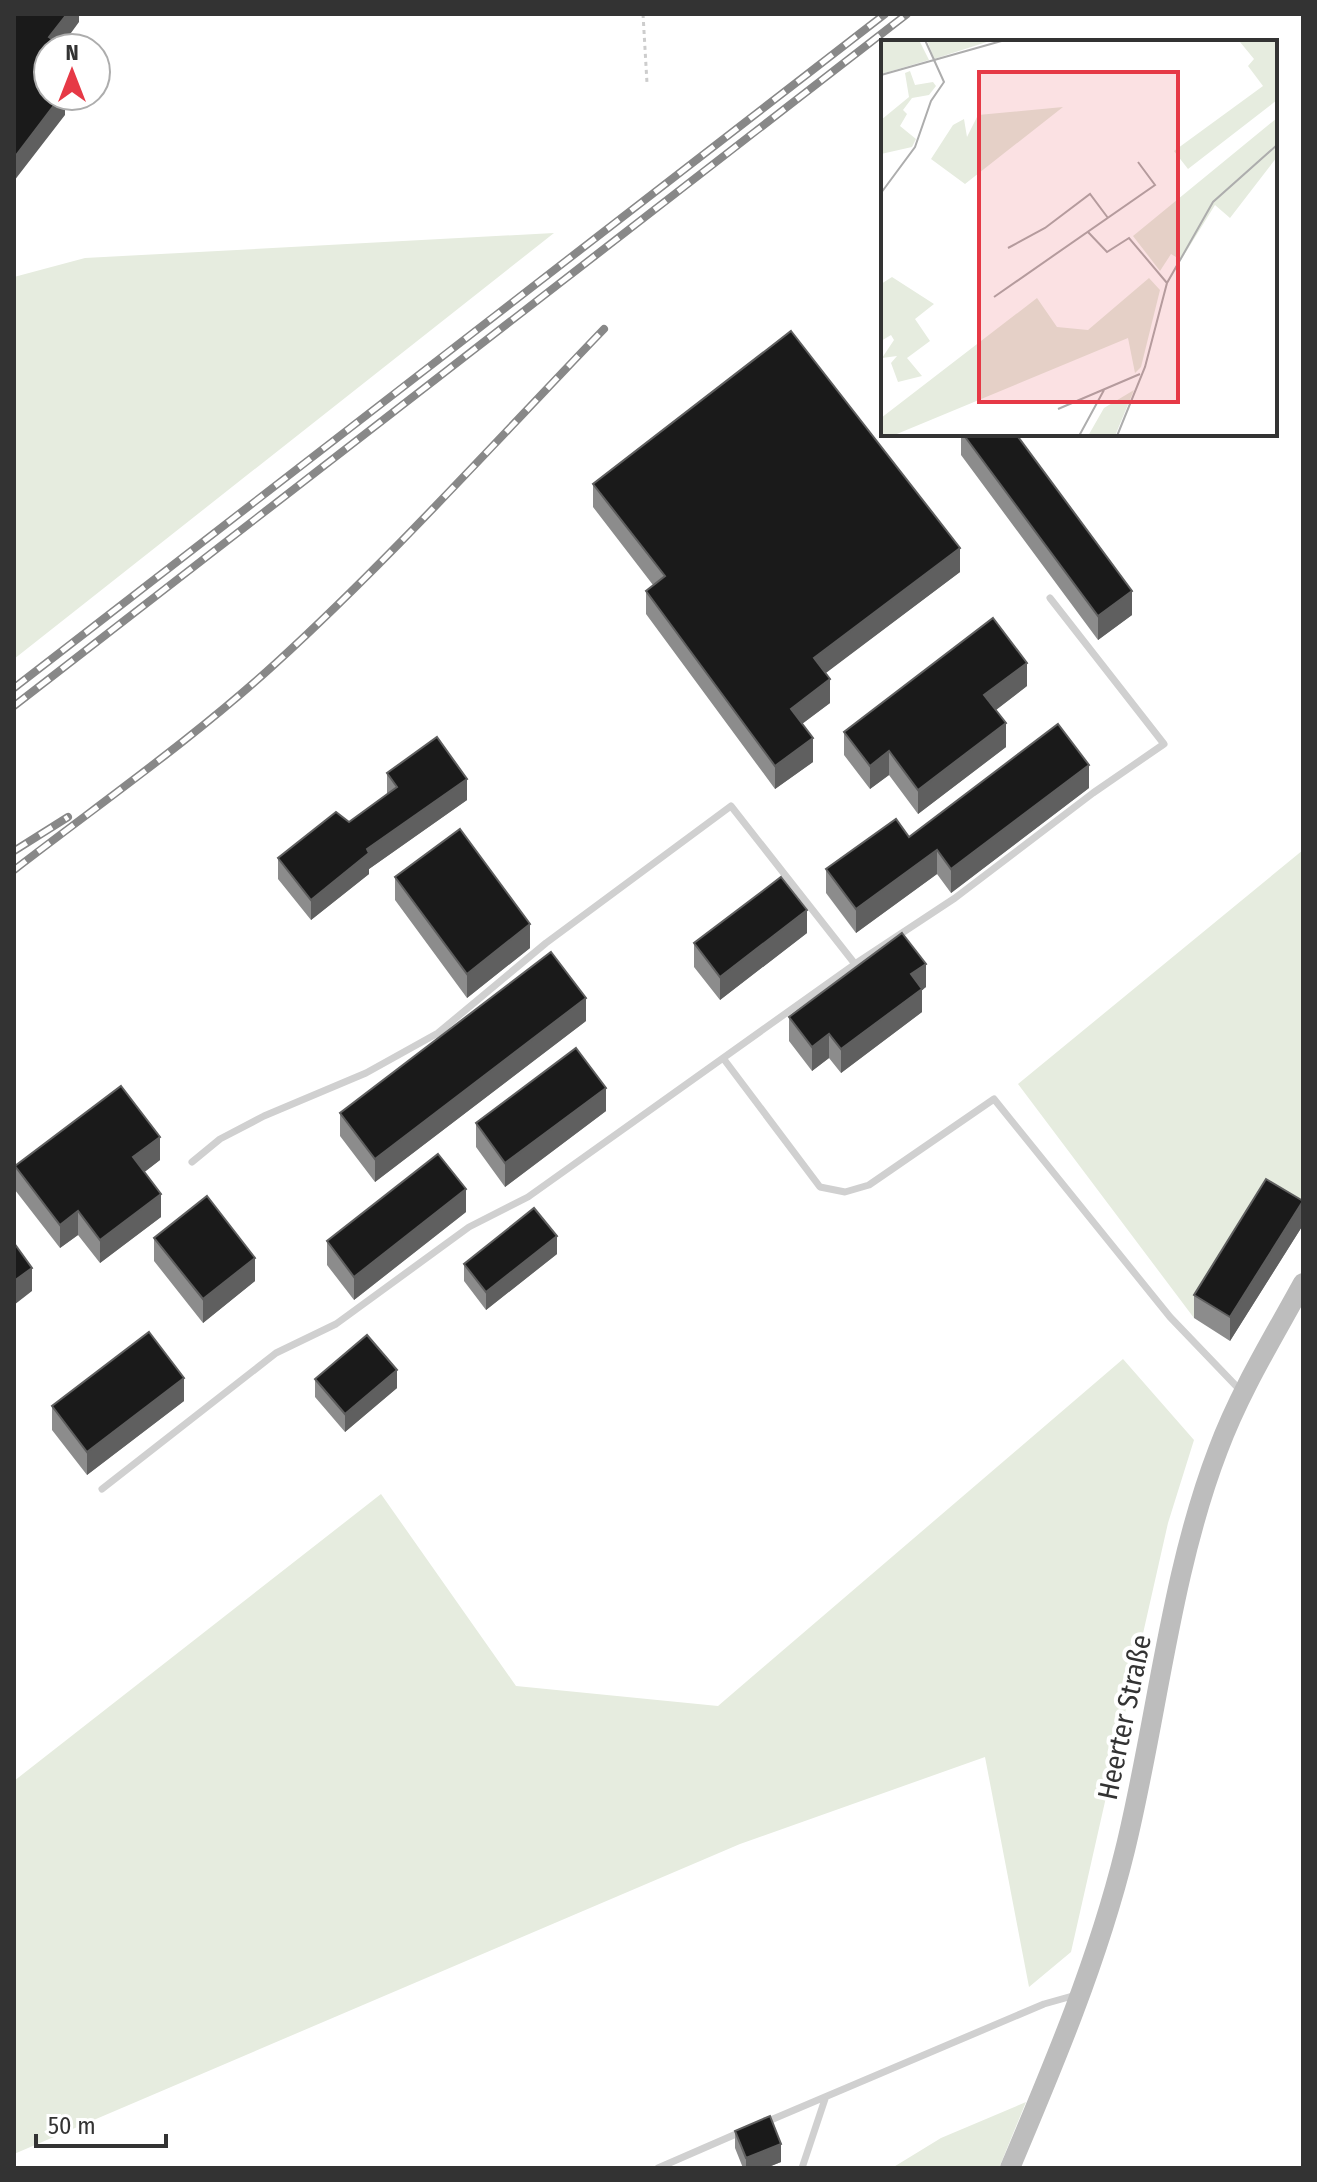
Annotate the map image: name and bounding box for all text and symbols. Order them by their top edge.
north arrow [32,32,112,112]
text: N [65,39,79,66]
inset map [881,40,1277,436]
street label: Heerter Straße [1091,1632,1158,1803]
scale bar [36,2098,166,2148]
text: 50 m [48,2112,96,2140]

